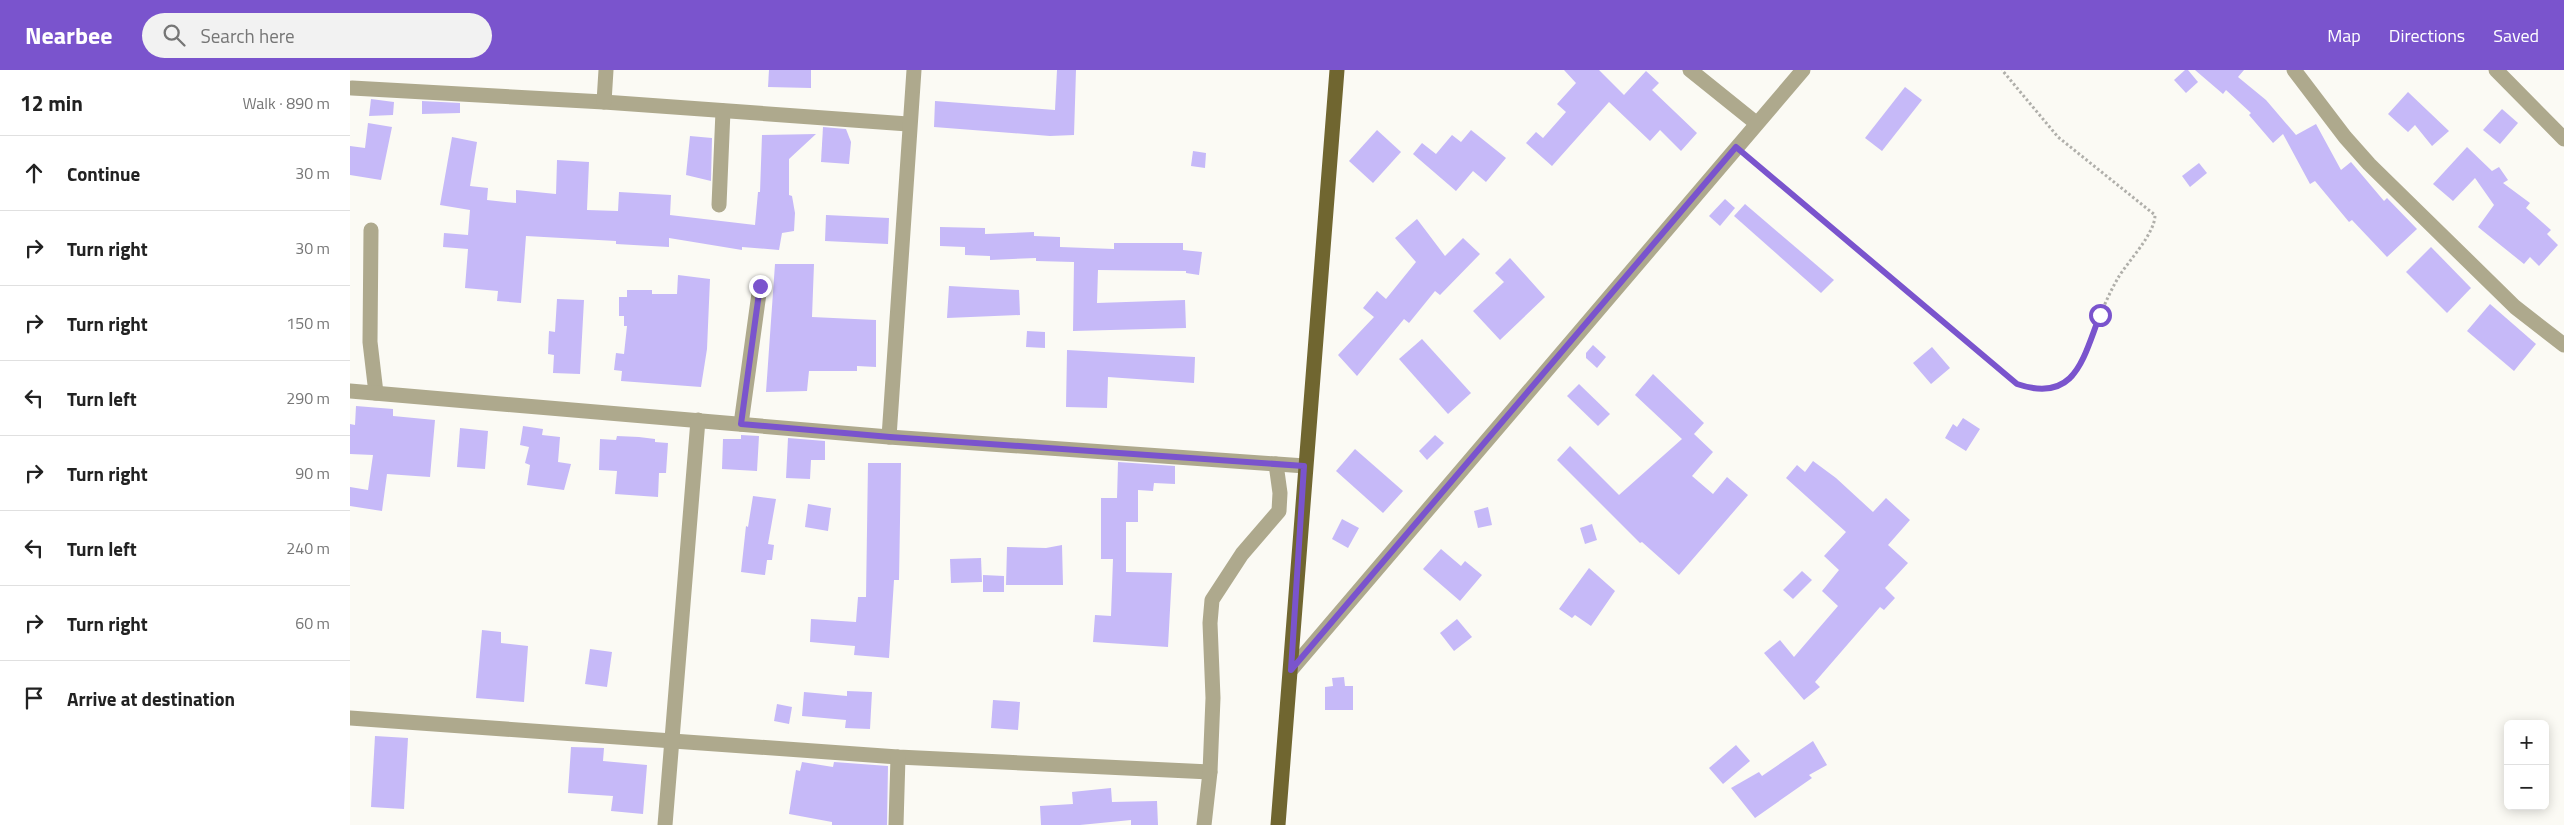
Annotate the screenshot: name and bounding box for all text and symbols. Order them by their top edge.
search box [142,13,492,58]
text: Nearbee [25,17,112,53]
icon: search [160,21,188,49]
text: Search here [200,21,295,50]
text: Map [2327,22,2361,49]
text: Directions [2389,22,2465,49]
text: Saved [2493,22,2539,49]
text: 12 min [20,87,83,119]
text: Walk · 890 m [242,91,330,115]
icon: ahead [20,159,48,187]
text: Continue [67,159,140,188]
text: 30 m [295,161,330,185]
icon: right [20,234,48,262]
text: Turn right [67,234,148,263]
text: 30 m [295,236,330,260]
route end [749,275,772,298]
route start [2089,304,2112,327]
icon: right [20,309,48,337]
text: Turn right [67,309,148,338]
text: 150 m [286,311,330,335]
icon: left [20,384,48,412]
text: Turn left [67,384,137,413]
text: 290 m [286,386,330,410]
icon: right [20,459,48,487]
text: Turn right [67,459,148,488]
text: 90 m [295,461,330,485]
icon: left [20,534,48,562]
text: Turn left [67,534,137,563]
text: 240 m [286,536,330,560]
icon: right [20,609,48,637]
text: Turn right [67,609,148,638]
text: 60 m [295,611,330,635]
icon: arrive [20,684,48,712]
text: Arrive at destination [67,684,235,713]
map controls [2504,720,2549,810]
button: + [2504,720,2549,765]
button: − [2504,765,2549,810]

